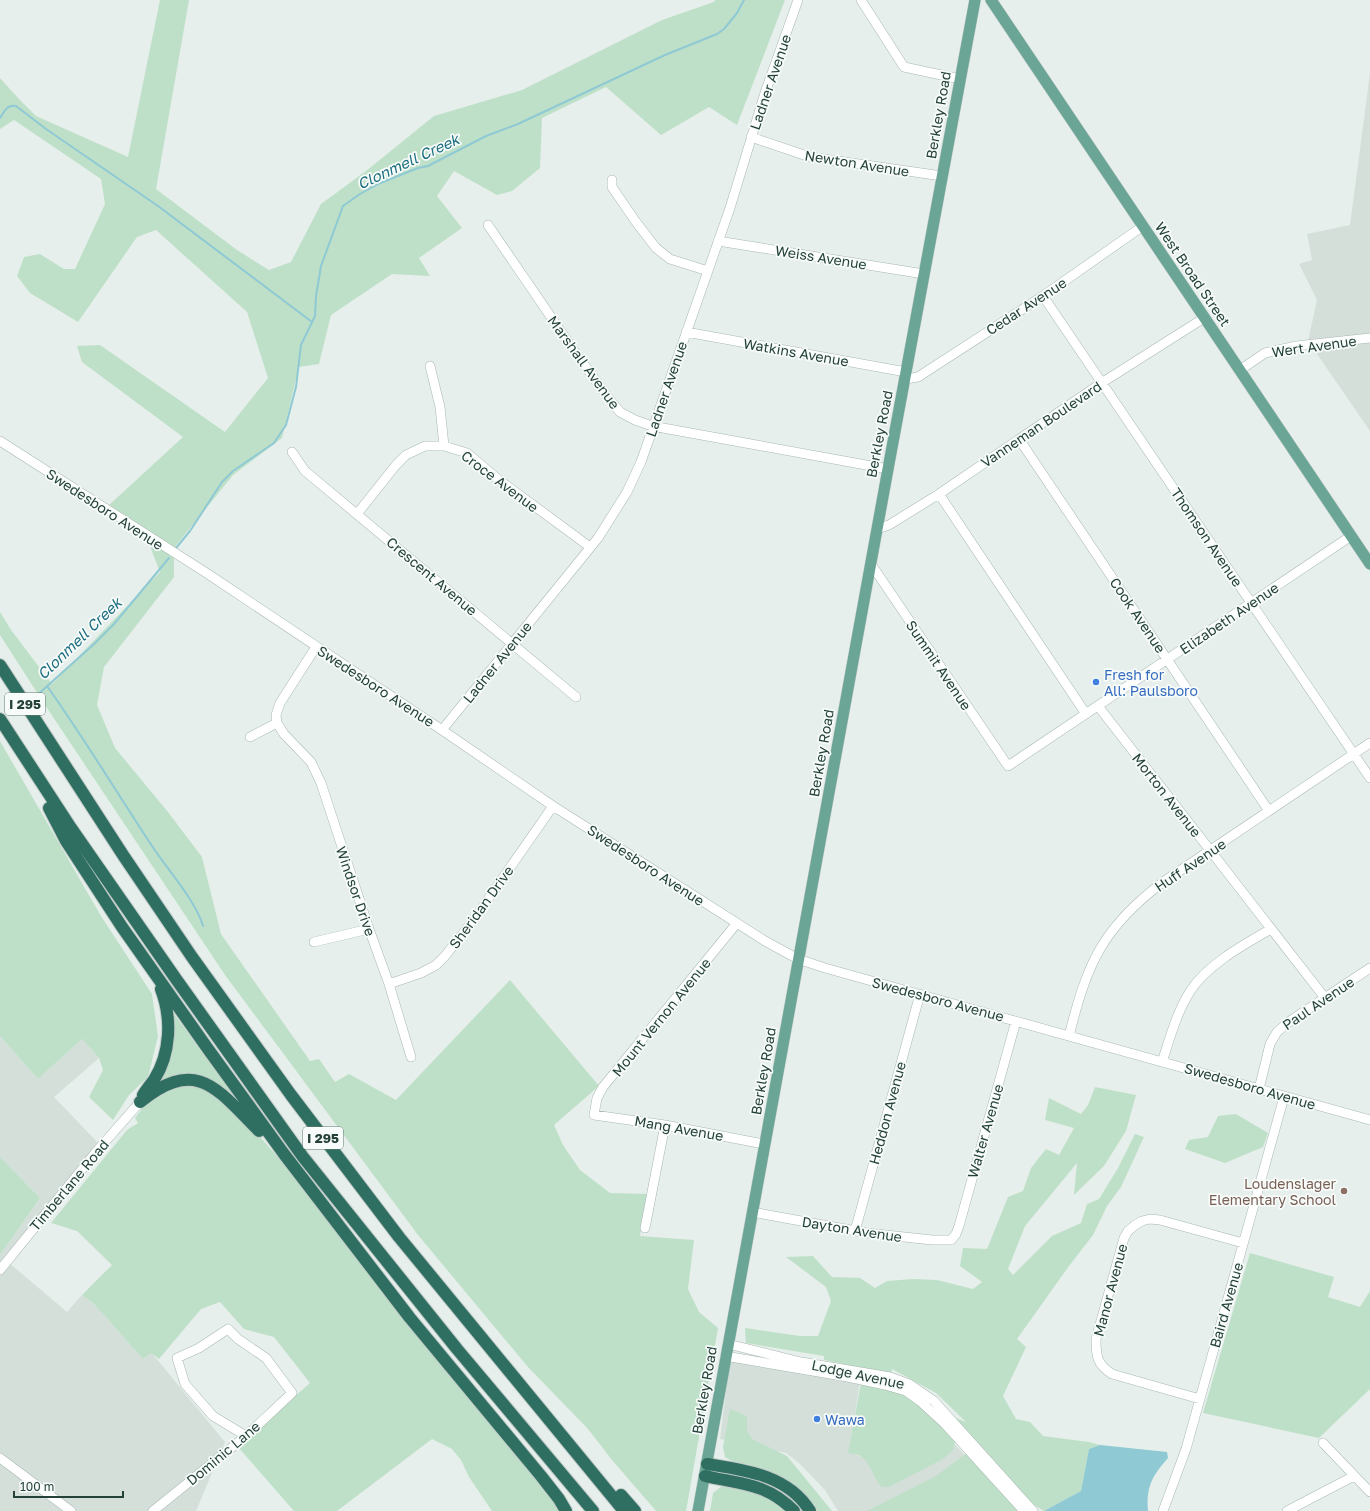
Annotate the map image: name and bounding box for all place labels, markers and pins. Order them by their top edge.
place label: Fresh for All: Paulsboro [1104,666,1198,699]
marker: Fresh for All: Paulsboro [1091,677,1101,687]
place label: Loudenslager Elementary School [1209,1175,1337,1208]
marker: Loudenslager Elementary School [1339,1186,1349,1196]
place label: Wawa [825,1411,865,1428]
marker: Wawa [812,1414,822,1424]

